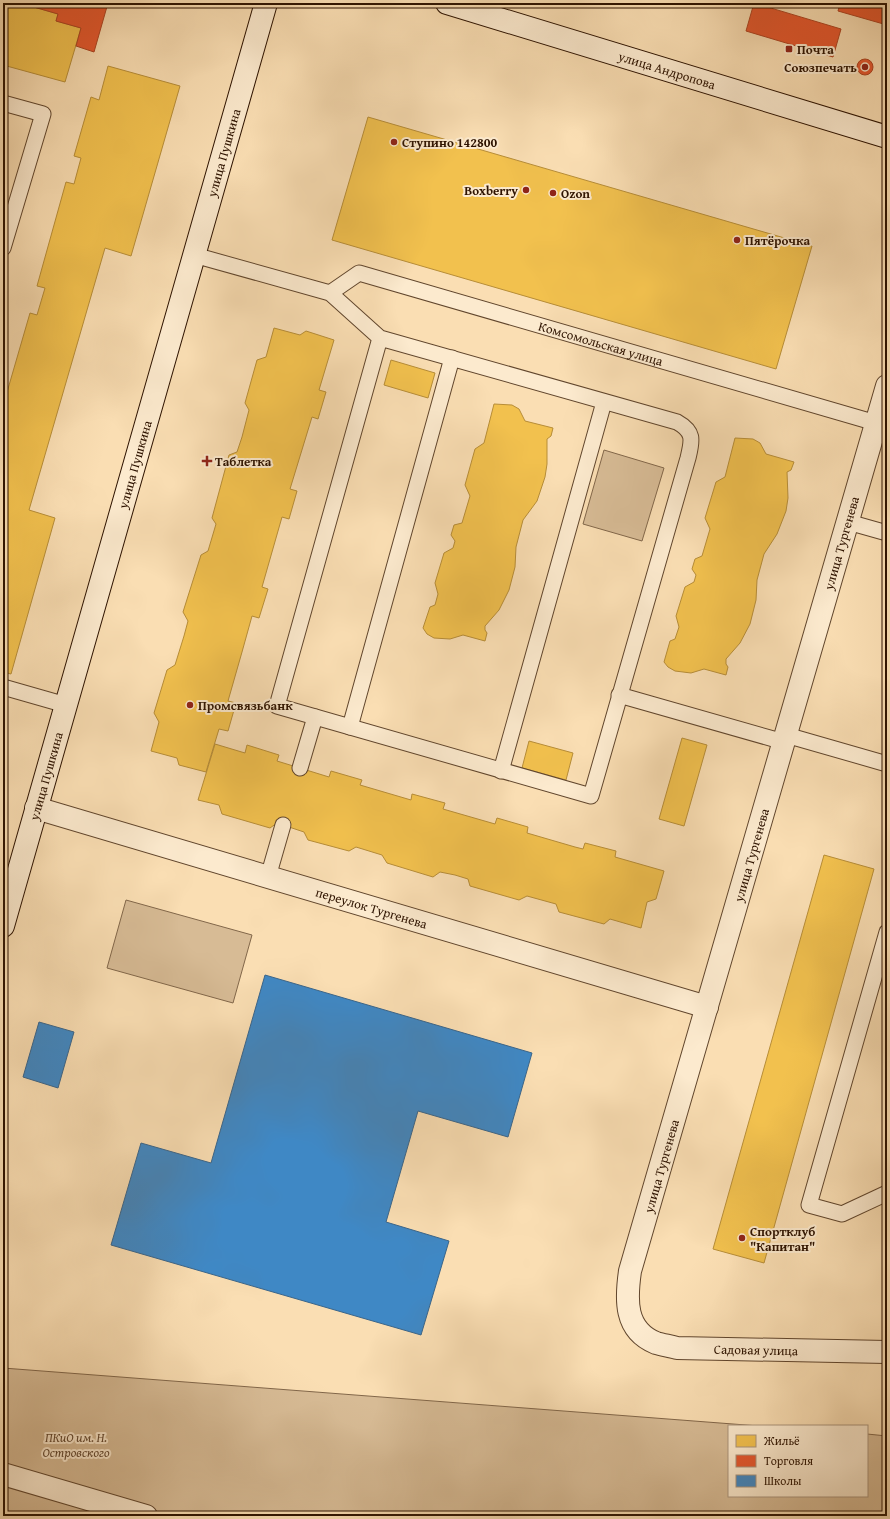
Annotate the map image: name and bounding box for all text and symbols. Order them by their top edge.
place label: Почта [797,40,834,59]
marker: Почта [784,44,794,54]
street label: улица Андропова [615,46,719,94]
place label: Союзпечать [784,58,857,77]
marker: Союзпечать [860,62,870,72]
street label: улица Пушкина [202,106,246,200]
place label: Ступино 142800 [402,133,497,152]
marker: Ступино 142800 [389,137,399,147]
place label: Boxberry [464,181,518,200]
place label: Ozon [561,184,590,203]
marker: Boxberry [521,185,531,195]
marker: Ozon [548,188,558,198]
place label: Пятёрочка [745,231,811,250]
marker: Пятёрочка [732,235,742,245]
street label: Комсомольская улица [536,317,666,371]
street label: улица Пушкина [113,417,157,512]
place label: Таблетка [215,452,272,471]
marker: Таблетка [202,456,212,466]
street label: улица Тургенева [819,493,864,593]
place label: Промсвязьбанк [198,696,293,715]
marker: Промсвязьбанк [185,700,195,710]
street label: улица Пушкина [24,729,68,824]
street label: улица Тургенева [729,805,774,905]
street label: переулок Тургенева [313,882,430,934]
street label: улица Тургенева [639,1116,684,1216]
place label: Спортклуб "Капитан" [750,1222,815,1256]
marker: Спортклуб "Капитан" [737,1233,747,1243]
street label: Садовая улица [714,1340,799,1360]
legend [728,1425,868,1497]
park label: ПКиО им. Н. Островского [42,1428,110,1462]
text: Жильё [763,1432,800,1449]
text: Торговля [764,1452,813,1469]
text: Школы [764,1472,802,1489]

